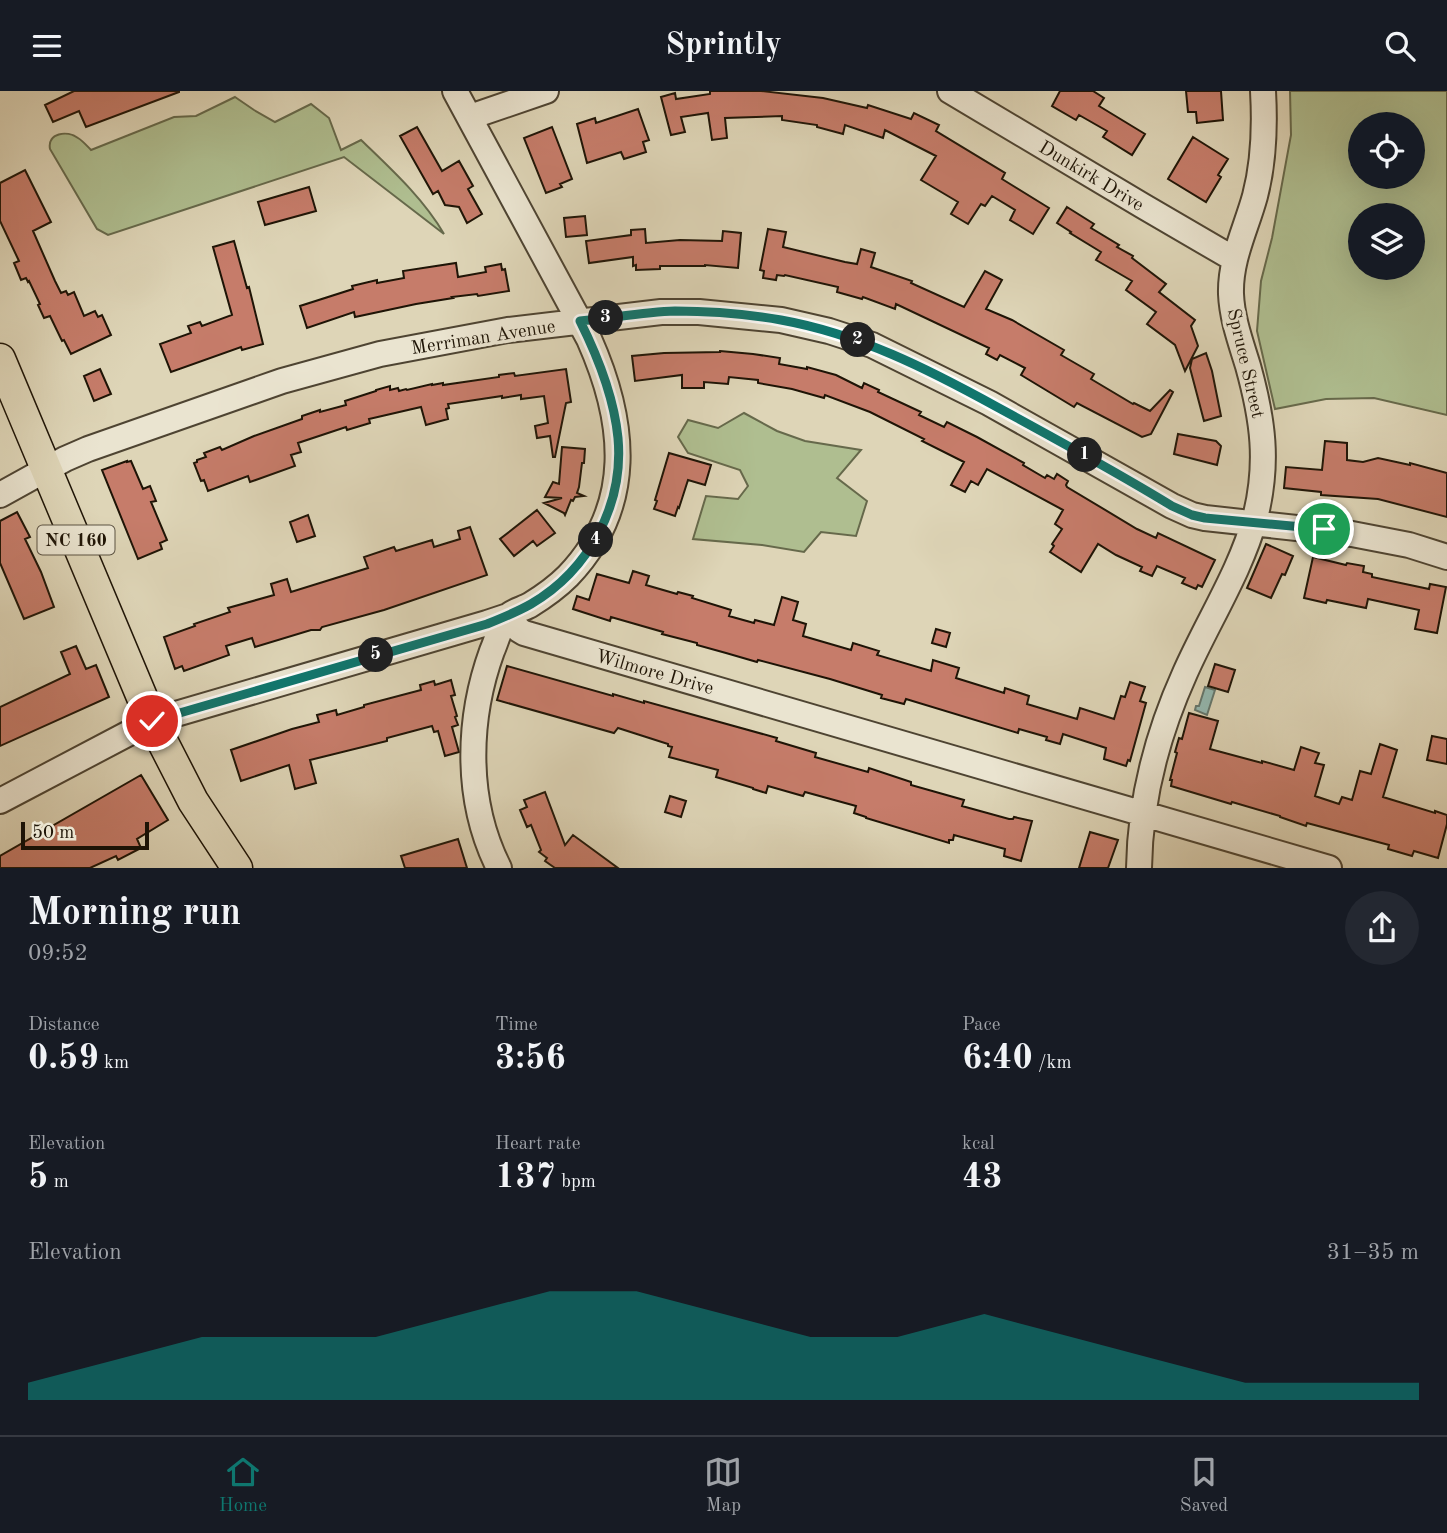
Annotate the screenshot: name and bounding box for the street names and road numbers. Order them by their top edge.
street label: Dunkirk Drive [1035,138,1147,216]
street label: Spruce Street [1223,307,1266,420]
street label: Merriman Avenue [410,318,557,359]
road number: NC 160 [38,525,114,554]
street label: Wilmore Drive [593,647,715,699]

